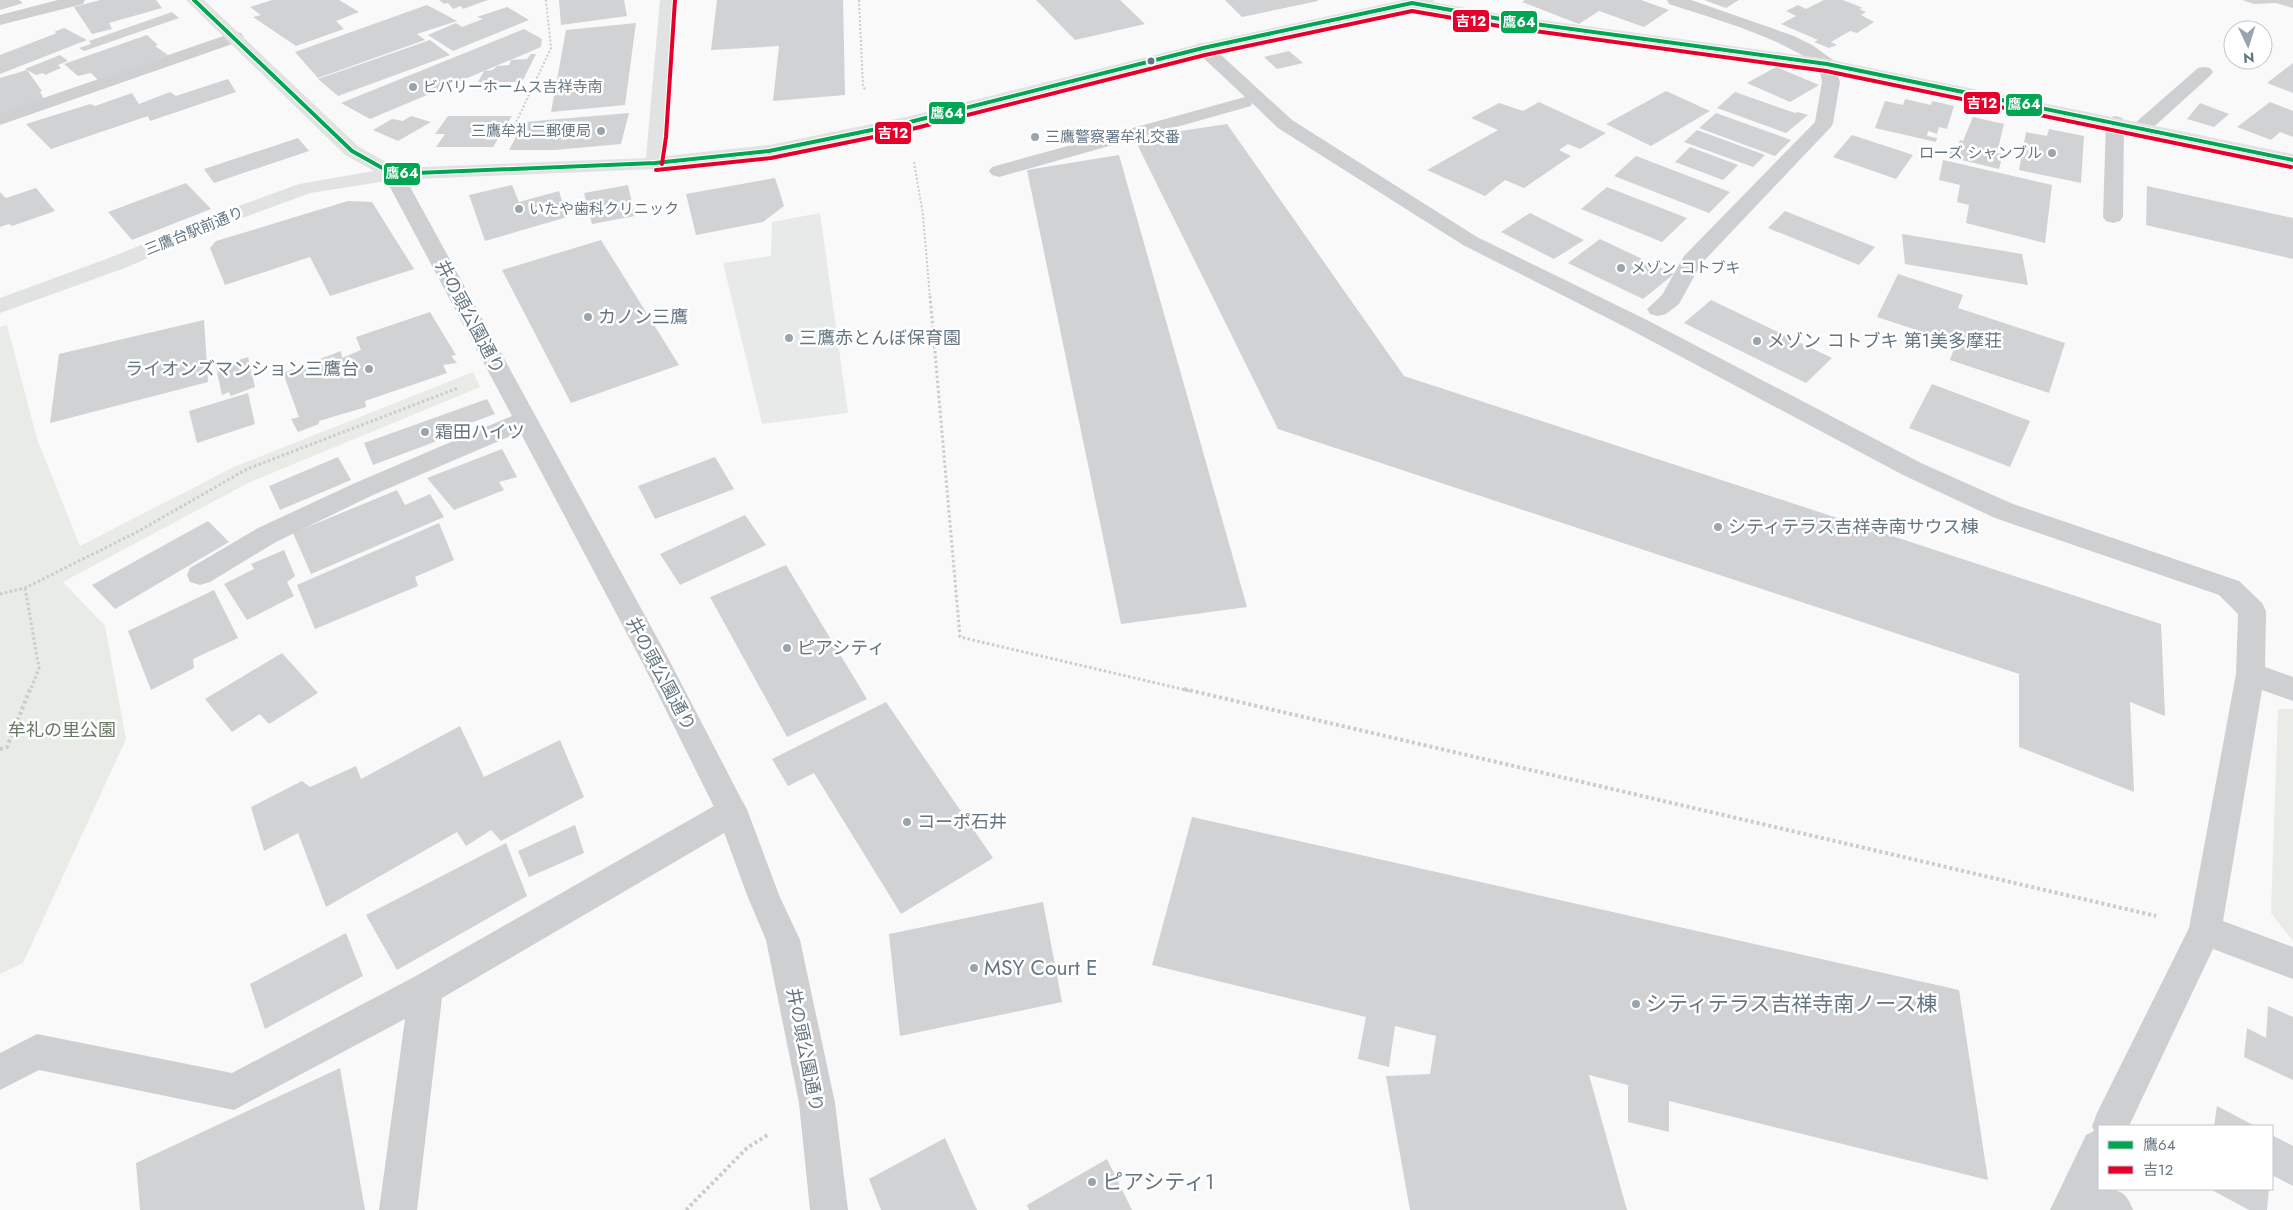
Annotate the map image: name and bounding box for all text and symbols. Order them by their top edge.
line badge: 吉12 [1452,9,1490,33]
line badge: 鷹64 [1500,10,1538,34]
text: 吉12 [1456,11,1486,31]
text: 鷹64 [1502,12,1536,32]
north arrow [2223,20,2273,70]
text: N [2243,48,2255,68]
unlabelled marker [1146,56,1156,66]
place label: ビバリーホームス吉祥寺南 [423,76,603,98]
marker: ビバリーホームス吉祥寺南 [407,81,419,93]
line badge: 吉12 [1963,91,2001,115]
text: 吉12 [1967,93,1997,113]
line badge: 鷹64 [2005,93,2043,117]
text: 鷹64 [2007,94,2041,114]
line badge: 鷹64 [928,101,966,125]
text: 鷹64 [930,103,964,123]
place label: 三鷹牟礼二郵便局 [471,120,591,142]
line badge: 吉12 [874,121,912,145]
text: 吉12 [878,123,908,143]
marker: 三鷹牟礼二郵便局 [595,125,607,137]
place label: 三鷹警察署牟礼交番 [1045,126,1180,148]
marker: 三鷹警察署牟礼交番 [1029,131,1041,143]
place label: ローズ シャンブル [1919,142,2042,164]
marker: ローズ シャンブル [2046,147,2058,159]
line badge: 鷹64 [383,162,421,186]
text: 鷹64 [385,163,419,183]
place label: いたや歯科クリニック [529,198,679,220]
street label: 三鷹台駅前通り [141,201,247,261]
marker: いたや歯科クリニック [513,203,525,215]
street label: 井の頭公園通り [429,255,511,379]
place label: メゾン コトブキ [1631,257,1741,279]
marker: メゾン コトブキ [1615,262,1627,274]
place label: カノン三鷹 [598,304,688,330]
marker: カノン三鷹 [582,311,594,323]
place label: 三鷹赤とんぼ保育園 [799,325,961,351]
place label: メゾン コトブキ 第1美多摩荘 [1767,328,2002,354]
marker: 三鷹赤とんぼ保育園 [783,332,795,344]
marker: メゾン コトブキ 第1美多摩荘 [1751,335,1763,347]
place label: ライオンズマンション三鷹台 [125,356,359,382]
marker: ライオンズマンション三鷹台 [363,363,375,375]
place label: 霜田ハイツ [435,419,525,445]
marker: 霜田ハイツ [419,426,431,438]
place label: シティテラス吉祥寺南サウス棟 [1728,514,1979,540]
marker: シティテラス吉祥寺南サウス棟 [1712,521,1724,533]
street label: 井の頭公園通り [620,612,702,736]
place label: ピアシティ [797,635,885,661]
marker: ピアシティ [781,642,793,654]
park label: 牟礼の里公園 [8,717,116,743]
place label: コーポ石井 [917,809,1007,835]
marker: コーポ石井 [901,816,913,828]
place label: MSY Court E [984,953,1098,983]
marker: MSY Court E [968,962,980,974]
street label: 井の頭公園通り [780,986,830,1114]
place label: シティテラス吉祥寺南ノース棟 [1646,989,1937,1019]
marker: シティテラス吉祥寺南ノース棟 [1630,998,1642,1010]
legend [2098,1125,2273,1190]
text: 鷹64 [2143,1134,2176,1156]
text: 吉12 [2143,1159,2173,1181]
place label: ピアシティ1 [1102,1167,1214,1197]
marker: ピアシティ1 [1086,1176,1098,1188]

